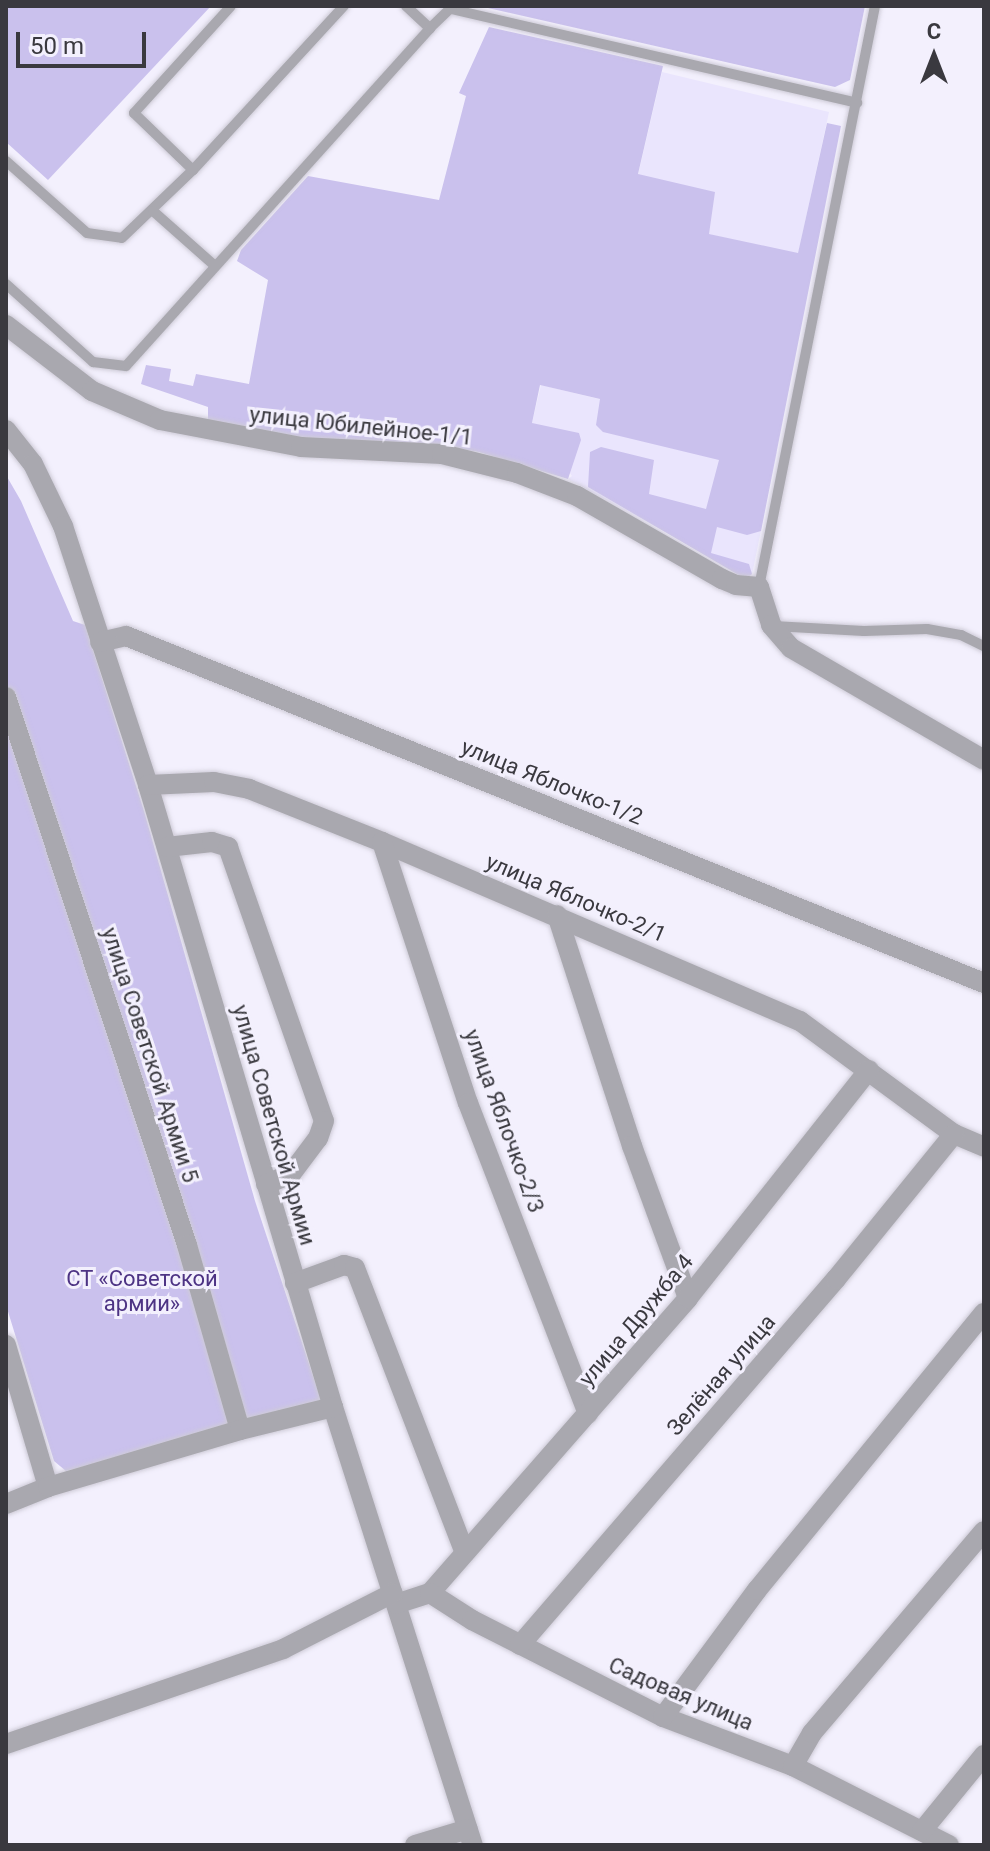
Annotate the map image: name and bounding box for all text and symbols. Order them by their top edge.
scale bar [20,16,150,66]
north arrow [894,16,974,96]
text: С [927,19,941,44]
text: 50 m [30,32,84,60]
street label: улица Юбилейное-1/1 [248,401,474,451]
street label: улица Яблочко-1/2 [457,734,647,830]
street label: улица Яблочко-2/1 [482,848,670,948]
street label: улица Советской Армии 5 [96,924,204,1186]
street label: улица Советской Армии [227,1002,321,1248]
street label: улица Яблочко-2/3 [459,1026,549,1216]
street label: улица Дружба 4 [573,1249,699,1391]
park label: СТ «Советской армии» [66,1265,218,1316]
street label: Зелёная улица [661,1309,781,1441]
street label: Садовая улица [605,1652,757,1736]

